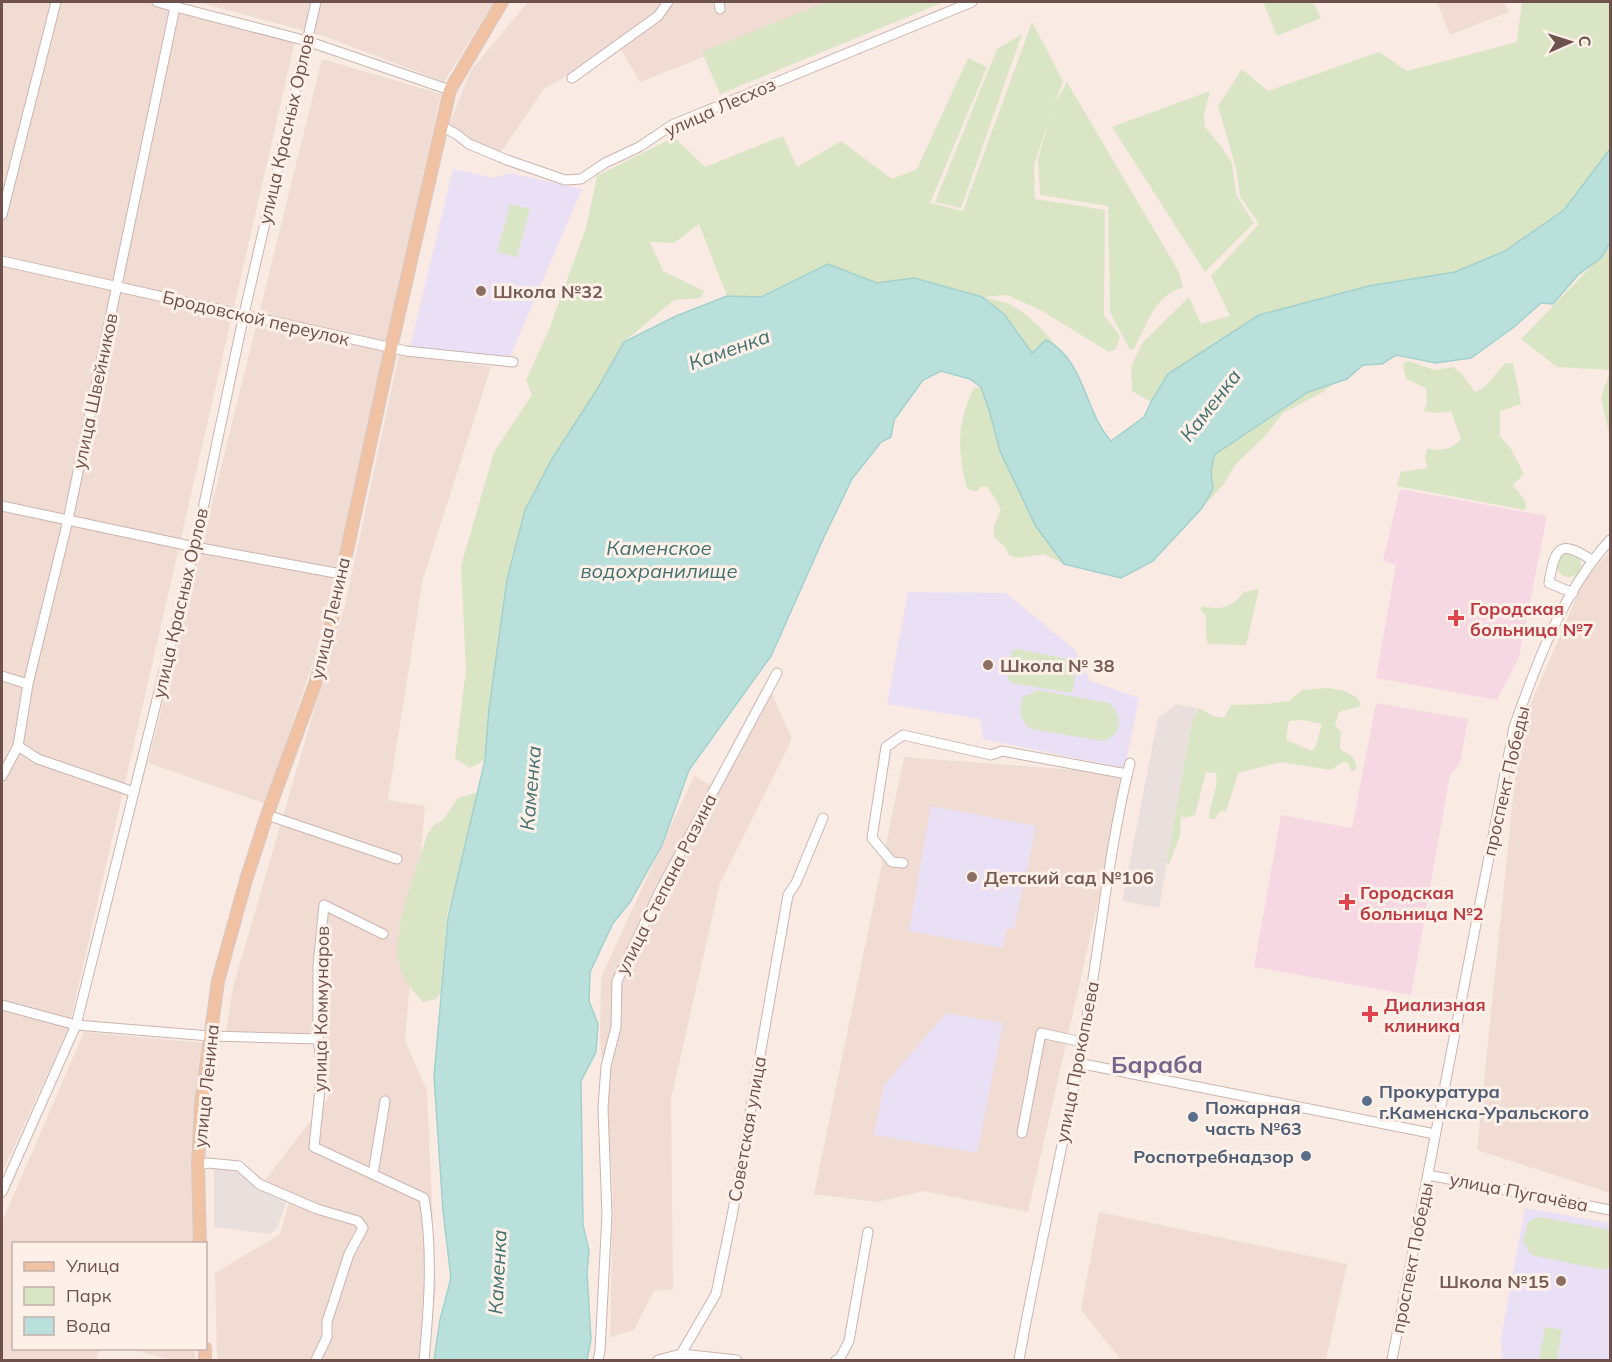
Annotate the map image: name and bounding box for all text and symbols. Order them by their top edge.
north arrow [1540,12,1600,72]
street label: улица Красных Орлов [253,32,319,226]
text: С [1575,35,1595,47]
street label: улица Лесхоз [661,72,779,142]
place label: Школа №32 [493,280,603,303]
marker: Школа №32 [474,284,488,298]
street label: Бродовской переулок [160,285,352,351]
street label: улица Швейников [67,311,123,471]
water label: Каменка [685,323,773,375]
water label: Каменка [1174,364,1246,446]
street label: улица Красных Орлов [147,506,213,700]
water label: Каменское водохранилище [580,535,738,583]
street label: улица Ленина [305,555,355,681]
place label: Городская больница №7 [1470,597,1594,641]
marker: Городская больница №7 [1447,609,1465,627]
place label: Школа № 38 [1000,654,1115,677]
marker: Школа № 38 [981,658,995,672]
street label: проспект Победы [1478,704,1534,858]
water label: Каменка [514,745,546,831]
street label: улица Степана Разина [610,790,722,978]
place label: Детский сад №106 [984,866,1154,889]
marker: Детский сад №106 [965,870,979,884]
place label: Городская больница №2 [1360,881,1484,925]
marker: Городская больница №2 [1338,893,1356,911]
street label: улица Коммунаров [308,926,334,1092]
street label: улица Прокопьева [1050,979,1104,1145]
place label: Диализная клиника [1384,993,1486,1037]
marker: Диализная клиника [1361,1005,1379,1023]
street label: улица Ленина [188,1023,224,1149]
district label: Бараба [1111,1049,1203,1079]
street label: Советская улица [723,1054,771,1204]
place label: Прокуратура г.Каменска-Уральского [1379,1080,1589,1124]
marker: Прокуратура г.Каменска-Уральского [1360,1094,1374,1108]
place label: Пожарная часть №63 [1205,1096,1302,1140]
marker: Пожарная часть №63 [1186,1110,1200,1124]
place label: Роспотребнадзор [1133,1145,1294,1168]
marker: Роспотребнадзор [1299,1149,1313,1163]
street label: улица Пугачёва [1448,1167,1590,1217]
street label: проспект Победы [1386,1180,1438,1336]
water label: Каменка [482,1229,512,1315]
legend [12,1242,207,1350]
text: Улица [65,1254,120,1277]
place label: Школа №15 [1439,1270,1549,1293]
marker: Школа №15 [1554,1274,1568,1288]
text: Парк [66,1284,112,1307]
text: Вода [66,1314,111,1337]

